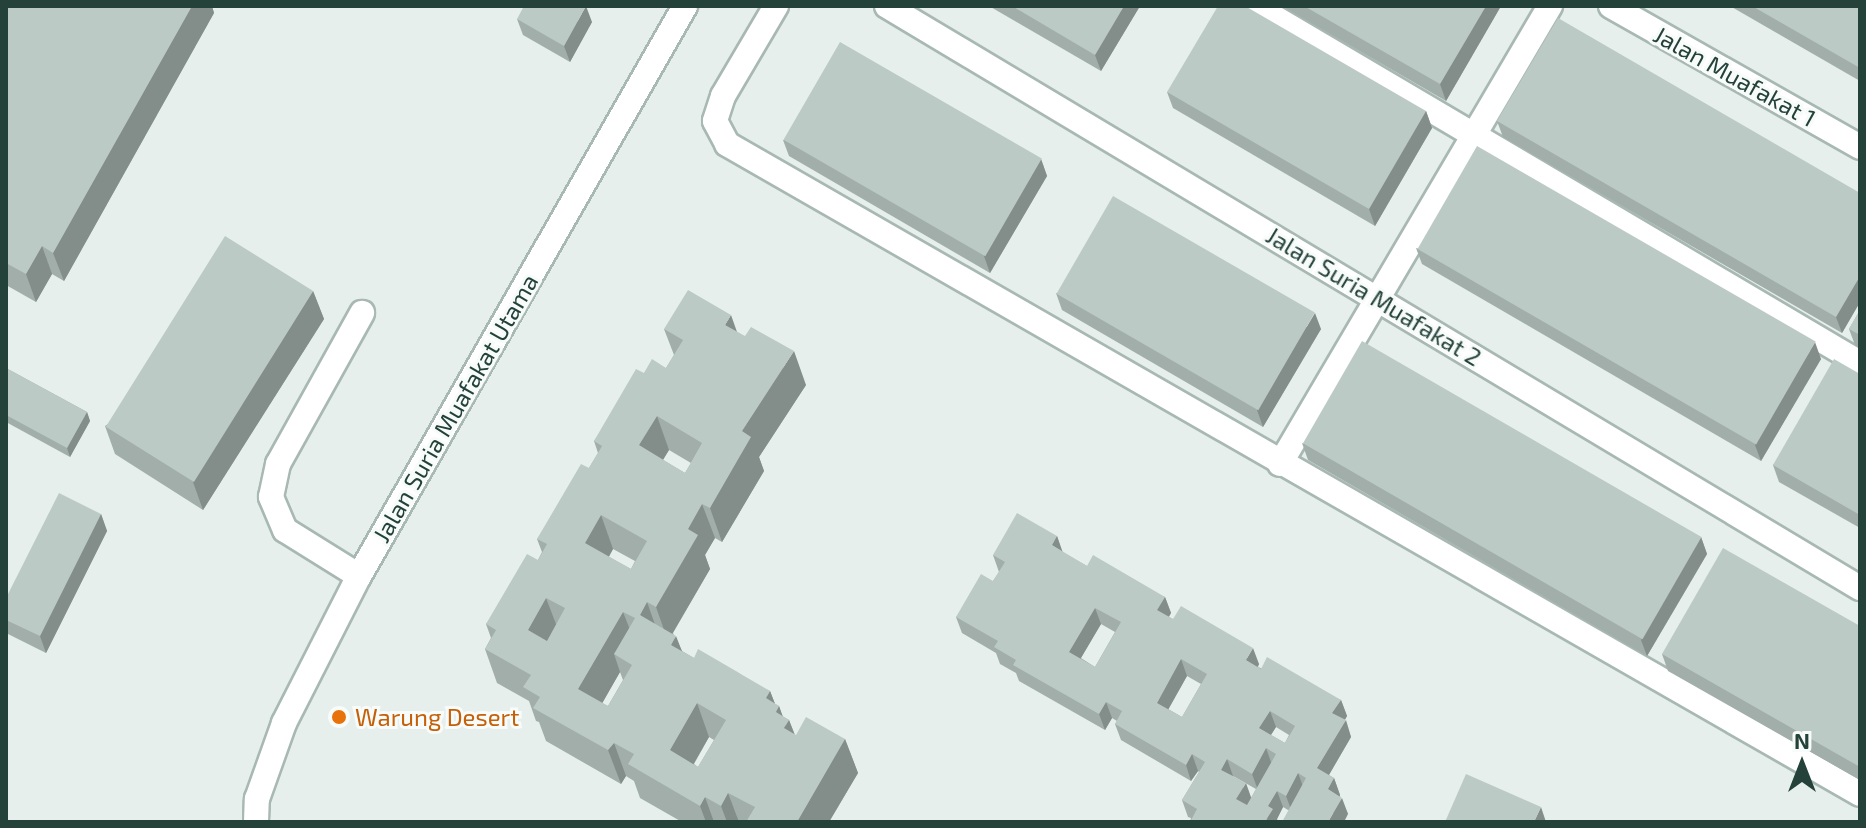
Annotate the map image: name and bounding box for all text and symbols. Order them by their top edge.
street label: Jalan Muafakat 1 [1649,20,1821,132]
street label: Jalan Suria Muafakat 2 [1261,220,1487,372]
street label: Jalan Suria Muafakat Utama [366,269,544,547]
place label: Warung Desert [355,703,519,731]
marker: Warung Desert [330,708,348,726]
north arrow [1762,724,1842,804]
text: N [1794,727,1810,753]

